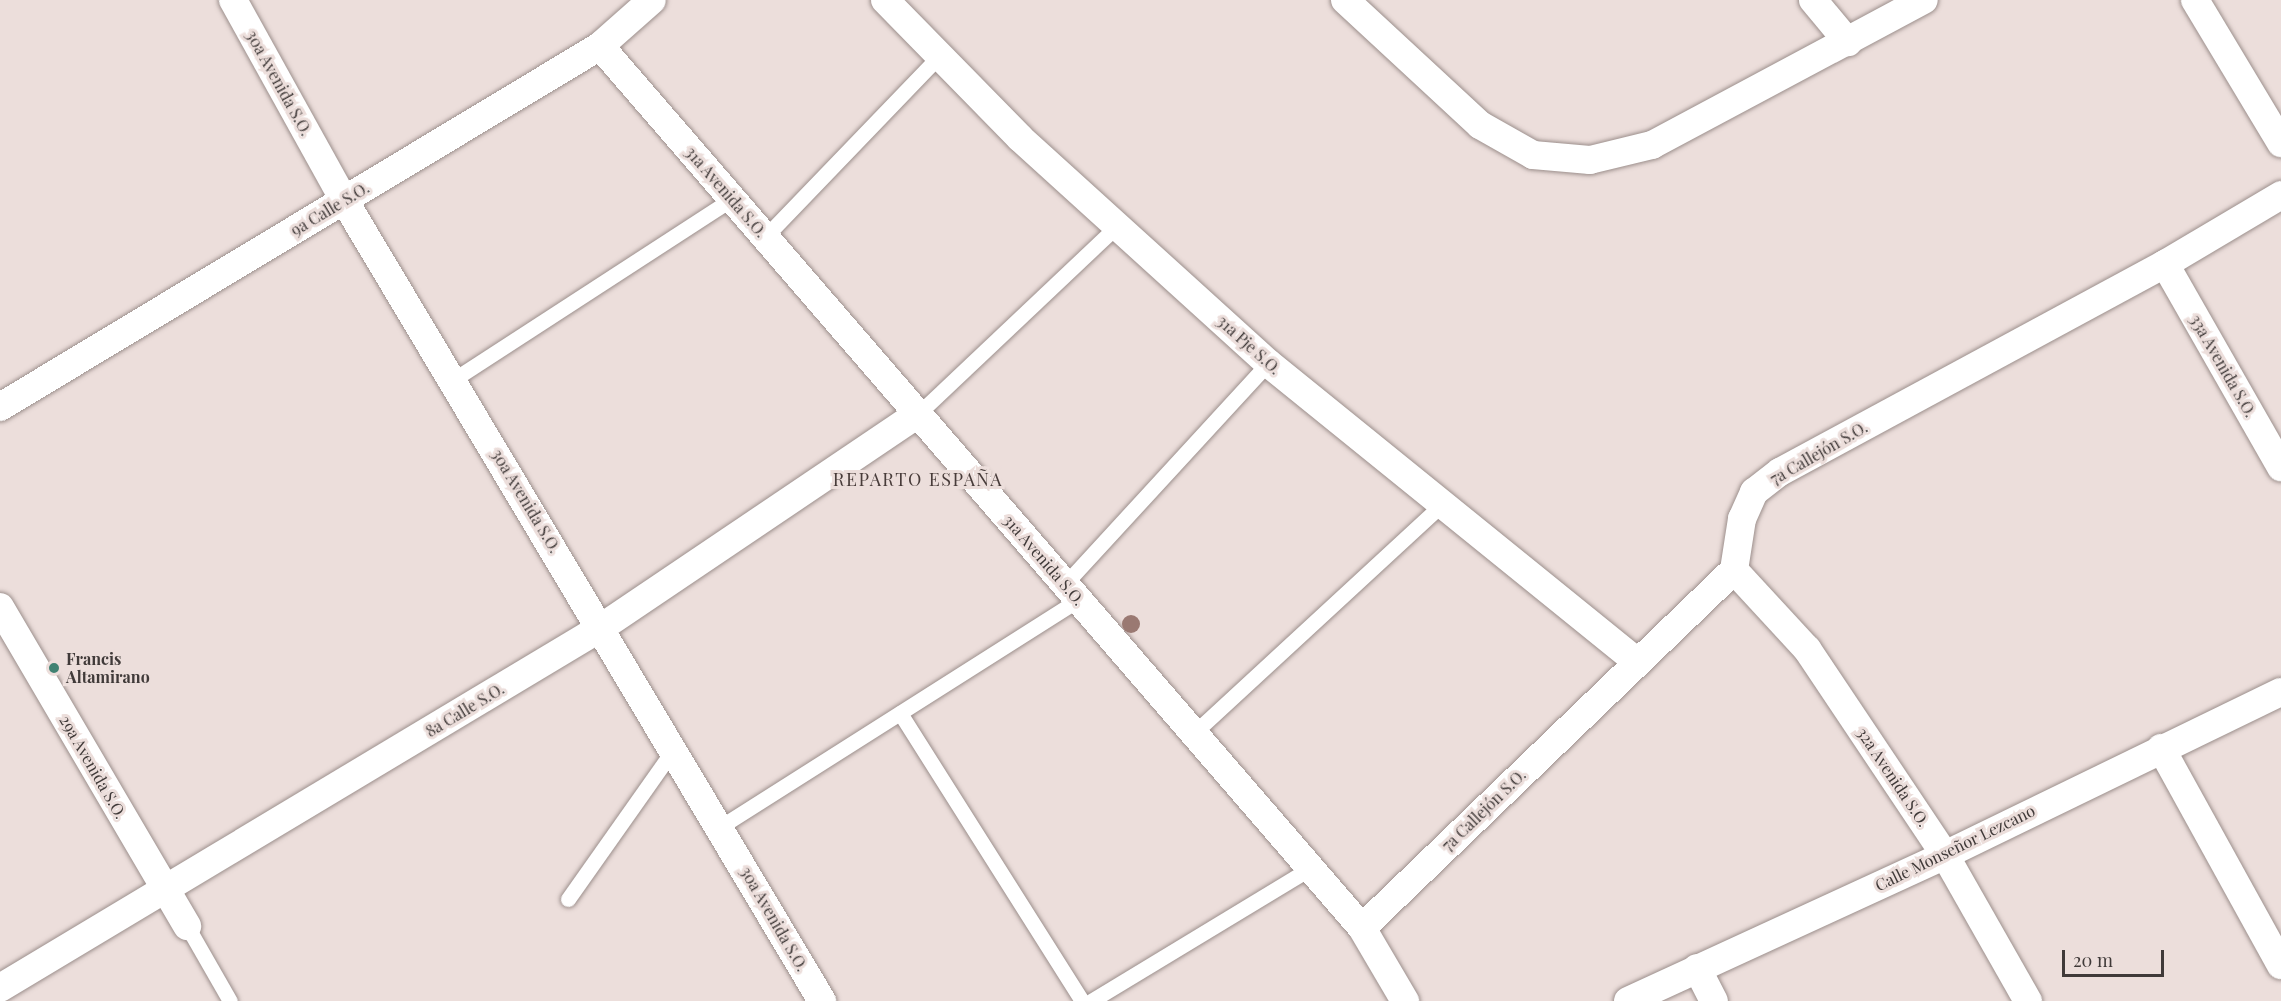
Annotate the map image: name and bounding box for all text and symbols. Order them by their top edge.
street label: 30a Avenida S.O. [242,27,316,139]
street label: 31a Avenida S.O. [681,142,771,242]
street label: 9a Calle S.O. [287,178,373,240]
street label: 31a Pje S.O. [1213,311,1285,379]
street label: 33a Avenida S.O. [2186,311,2260,421]
street label: 7a Callejón S.O. [1767,417,1871,489]
street label: 30a Avenida S.O. [487,445,565,557]
district label: REPARTO ESPAÑA [833,468,1003,490]
street label: 31a Avenida S.O. [999,510,1089,610]
place label: Francis Altamirano [66,649,150,687]
marker: Francis Altamirano [47,661,61,675]
street label: 8a Calle S.O. [422,679,508,741]
street label: 29a Avenida S.O. [55,711,131,823]
street label: 32a Avenida S.O. [1852,723,1934,831]
street label: 7a Callejón S.O. [1438,765,1530,855]
street label: Calle Monseñor Lezcano [1872,801,2038,895]
street label: 30a Avenida S.O. [736,863,812,975]
scale bar [2065,938,2167,976]
text: 20 m [2073,948,2113,972]

